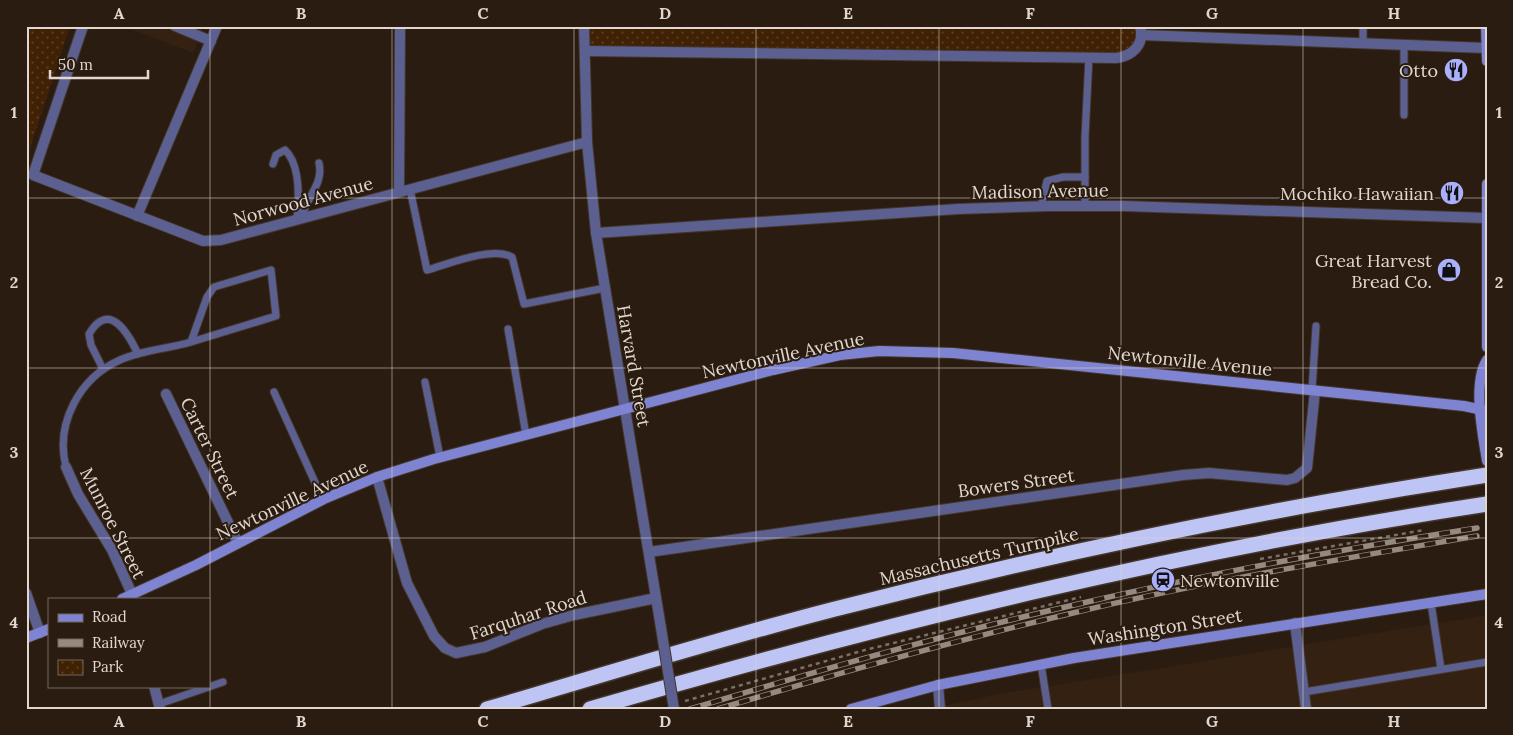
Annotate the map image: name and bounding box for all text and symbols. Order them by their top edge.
text: A [114,3,125,23]
text: B [296,3,307,23]
text: C [477,3,489,23]
text: D [659,3,671,23]
text: E [843,3,853,23]
text: F [1025,3,1035,23]
text: G [1206,3,1218,23]
text: H [1388,3,1401,23]
scale bar [50,48,148,80]
text: 50 m [58,55,93,74]
restaurant icon: Otto [1443,57,1469,83]
place label: Otto [1399,59,1438,82]
text: 1 [11,102,17,122]
text: 1 [1496,102,1502,122]
street label: Norwood Avenue [231,171,376,231]
street label: Madison Avenue [971,178,1109,204]
restaurant icon: Mochiko Hawaiian [1439,180,1465,206]
place label: Mochiko Hawaiian [1280,182,1434,205]
place label: Great Harvest Bread Co. [1315,249,1432,293]
shop icon: Great Harvest Bread Co. [1436,257,1462,283]
text: 2 [10,272,18,292]
text: 2 [1495,272,1503,292]
street label: Harvard Street [612,303,656,429]
street label: Newtonville Avenue [700,327,866,383]
street label: Newtonville Avenue [1107,341,1274,381]
street label: Carter Street [176,393,244,503]
text: 3 [10,442,19,462]
text: 3 [1495,442,1504,462]
street label: Newtonville Avenue [212,455,372,545]
street label: Munroe Street [75,463,151,583]
street label: Bowers Street [956,463,1076,503]
street label: Massachusetts Turnpike [877,522,1081,590]
station icon: Newtonville [1150,567,1176,593]
place label: Newtonville [1180,569,1280,592]
street label: Farquhar Road [467,585,590,645]
legend [48,598,210,688]
street label: Washington Street [1086,603,1244,651]
text: Road [92,607,127,626]
text: 4 [10,612,19,632]
text: 4 [1495,612,1504,632]
text: Railway [92,633,145,652]
text: Park [92,657,123,676]
text: A [114,711,125,731]
text: B [296,711,307,731]
text: C [477,711,489,731]
text: D [659,711,671,731]
text: E [843,711,853,731]
text: F [1025,711,1035,731]
text: G [1206,711,1218,731]
text: H [1388,711,1401,731]

